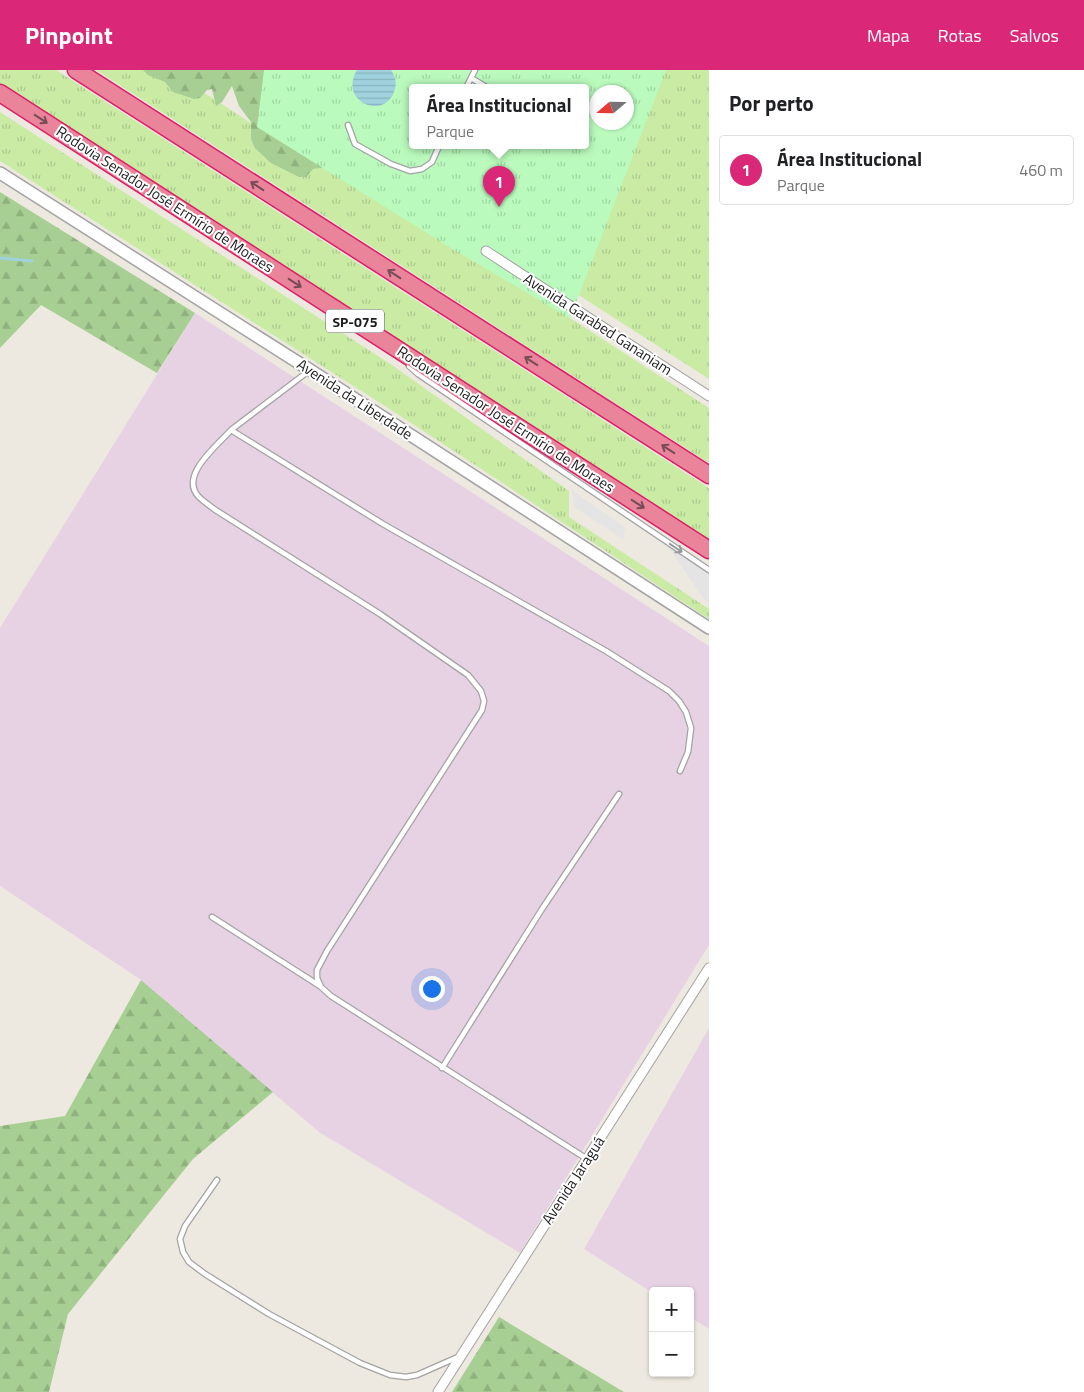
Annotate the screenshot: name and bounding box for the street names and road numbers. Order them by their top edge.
street label: Rodovia Senador José Ermírio de Moraes [52,120,278,278]
street label: Avenida Garabed Gananiam [519,267,677,381]
road number: SP-075 [326,310,384,332]
street label: Rodovia Senador José Ermírio de Moraes [393,340,619,498]
street label: Avenida da Liberdade [293,353,417,445]
street label: Avenida Jaraguá [536,1131,610,1229]

